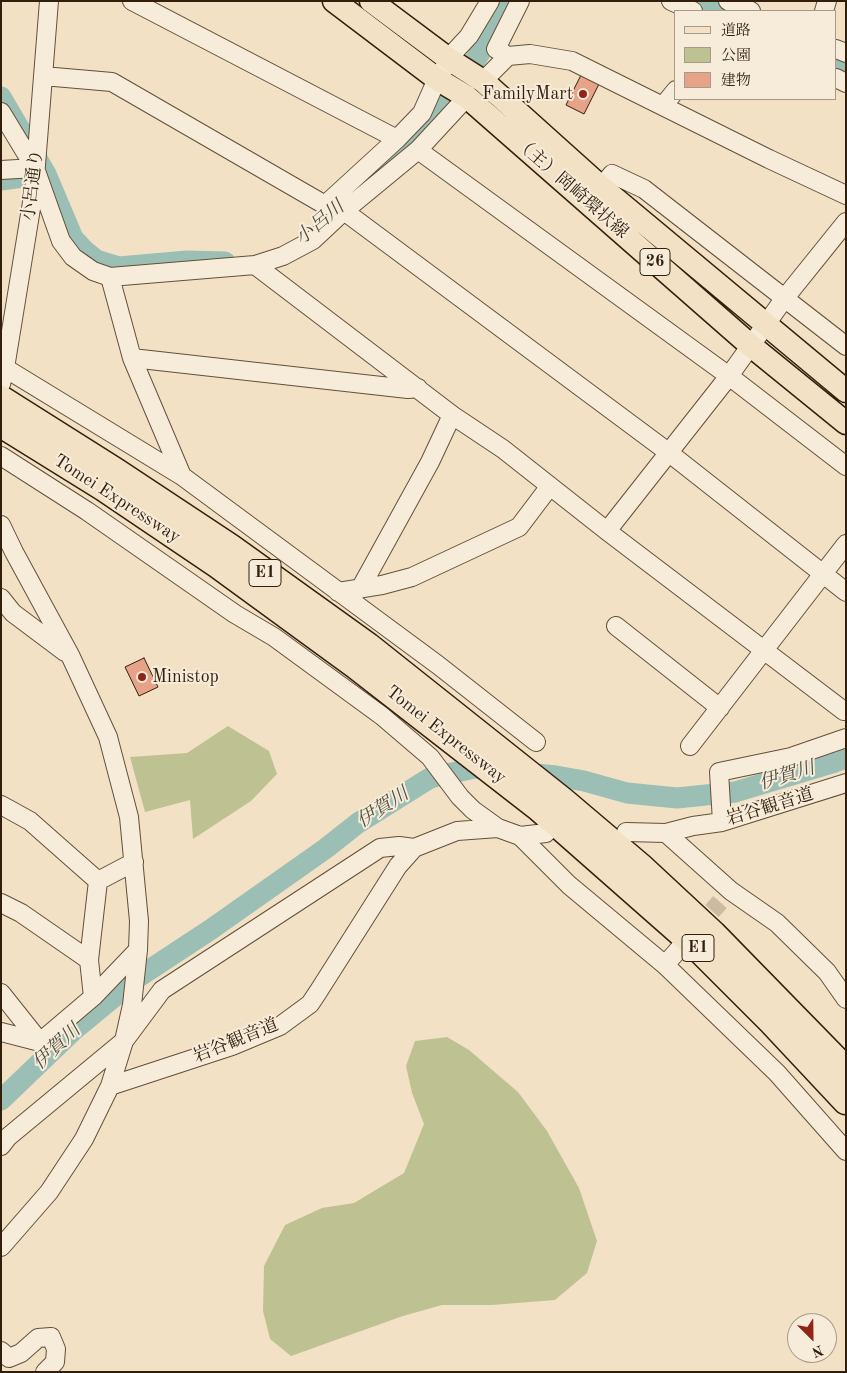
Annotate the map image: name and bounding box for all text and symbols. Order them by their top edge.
legend [674,10,837,100]
text: 道路 [721,24,751,39]
text: 公園 [721,49,751,64]
text: 建物 [721,74,751,89]
place label: FamilyMart [482,83,573,105]
marker: FamilyMart [577,88,589,100]
street label: （主）岡崎環状線 [510,133,632,243]
street label: 小呂通り [18,148,48,222]
water label: 小呂川 [291,196,349,250]
road number: 26 [640,248,670,276]
street label: Tomei Expressway [49,450,185,548]
road number: E1 [249,560,281,586]
place label: Ministop [152,666,219,688]
marker: Ministop [136,671,148,683]
street label: Tomei Expressway [381,681,511,789]
water label: 伊賀川 [756,757,818,795]
water label: 伊賀川 [353,783,413,833]
street label: 岩谷観音道 [724,784,816,830]
road number: E1 [682,934,714,961]
street label: 岩谷観音道 [190,1014,282,1068]
water label: 伊賀川 [28,1019,86,1075]
north arrow [787,1313,837,1363]
text: N [810,1342,825,1359]

